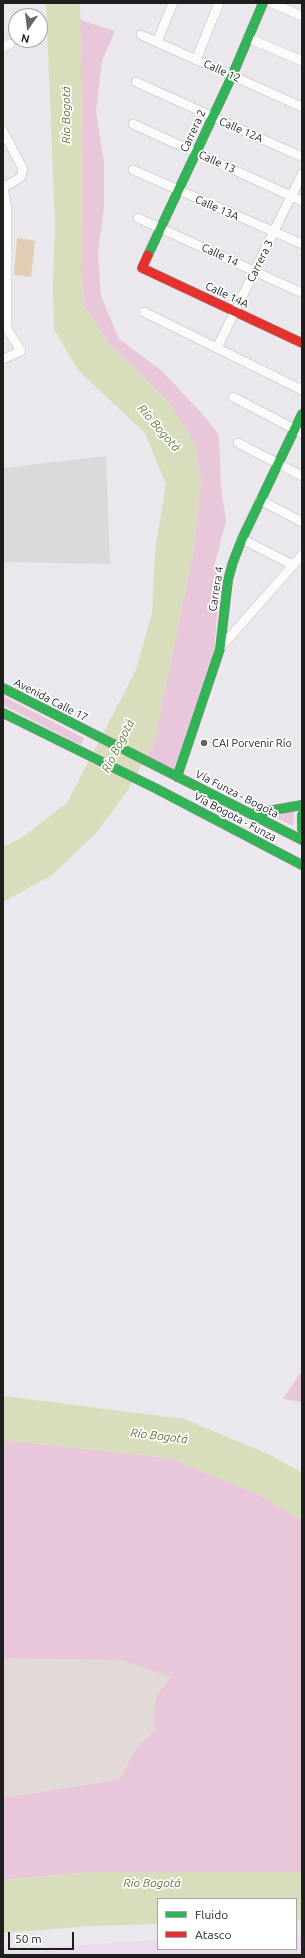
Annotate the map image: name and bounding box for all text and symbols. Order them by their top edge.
north arrow [8,8,48,48]
text: N [20,32,31,45]
street label: Calle 12 [201,57,243,85]
water label: Río Bogotá [59,86,73,144]
street label: Carrera 2 [177,108,209,154]
street label: Calle 12A [217,115,265,145]
street label: Calle 13 [196,148,238,176]
street label: Calle 13A [193,193,241,223]
street label: Carrera 3 [244,238,276,284]
street label: Calle 14 [199,241,241,269]
street label: Calle 14A [203,279,251,311]
water label: Río Bogotá [135,402,183,454]
street label: Carrera 4 [206,566,226,612]
street label: Avenida Calle 17 [12,676,90,724]
water label: Río Bogotá [99,717,137,775]
place label: CAI Porvenir Río [212,736,292,750]
marker: CAI Porvenir Río [199,738,209,748]
street label: Vía Funza - Bogota [193,767,281,821]
street label: Vía Bogota - Funza [192,790,278,844]
water label: Río Bogotá [130,1425,188,1447]
water label: Río Bogotá [123,1876,181,1890]
legend [157,1898,297,1950]
text: Fluido [195,1908,228,1921]
scale bar [10,1924,76,1950]
text: Atasco [195,1928,231,1941]
text: 50 m [15,1932,42,1945]

